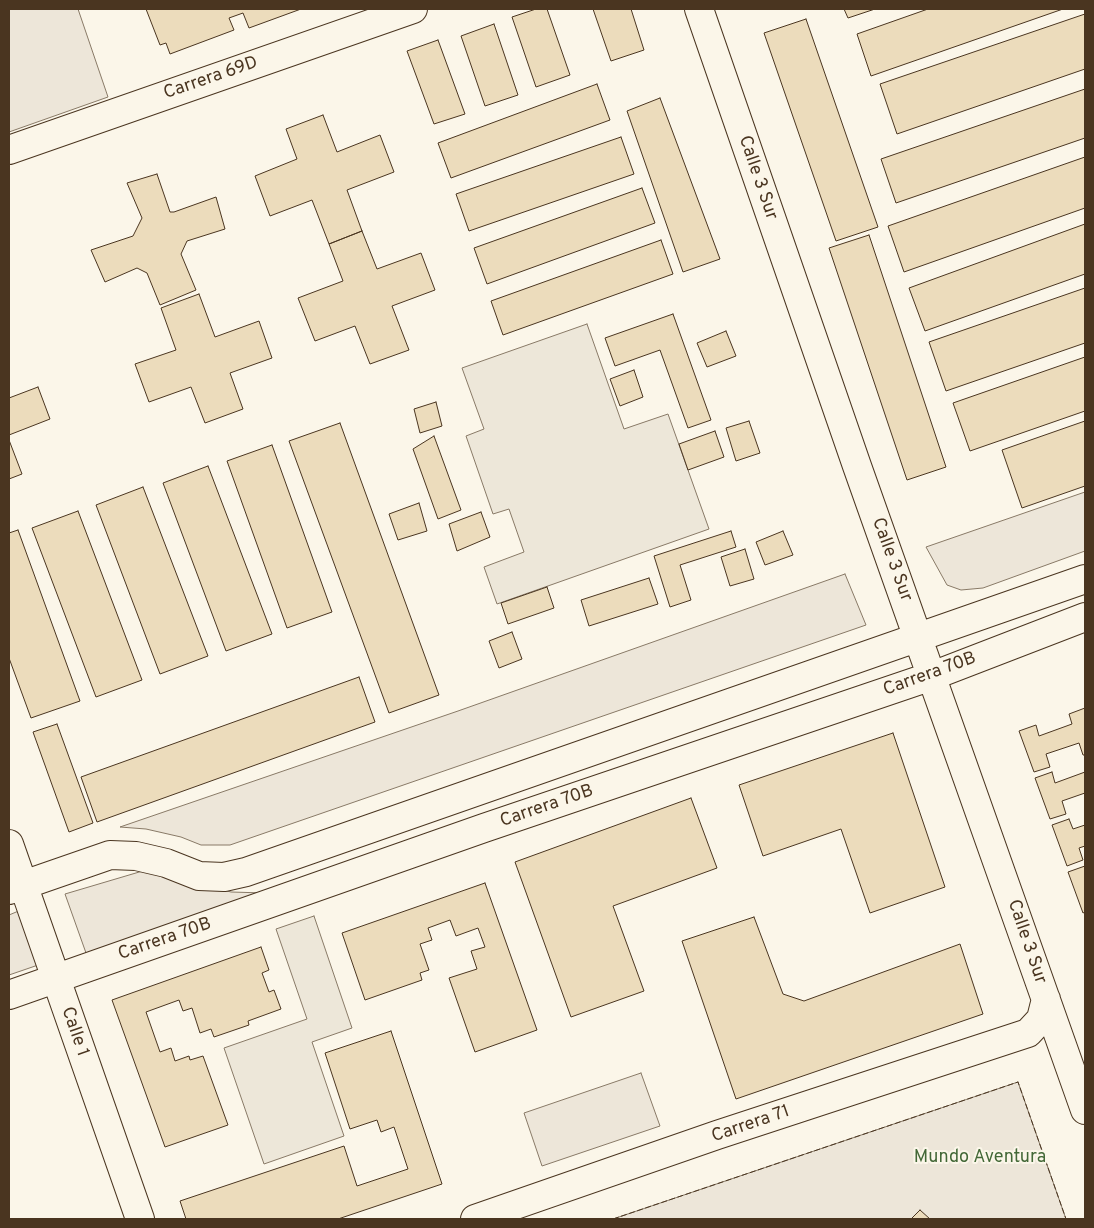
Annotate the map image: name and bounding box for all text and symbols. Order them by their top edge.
street label: Carrera 69D [161,53,261,105]
street label: Calle 3 Sur [733,133,781,223]
street label: Calle 3 Sur [866,515,916,605]
street label: Carrera 70B [881,648,979,702]
street label: Carrera 70B [498,781,596,833]
street label: Calle 3 Sur [1002,897,1050,987]
street label: Carrera 70B [116,914,214,966]
street label: Calle 1 [55,1004,93,1060]
street label: Carrera 71 [709,1102,793,1148]
park label: Mundo Aventura [914,1147,1046,1169]

